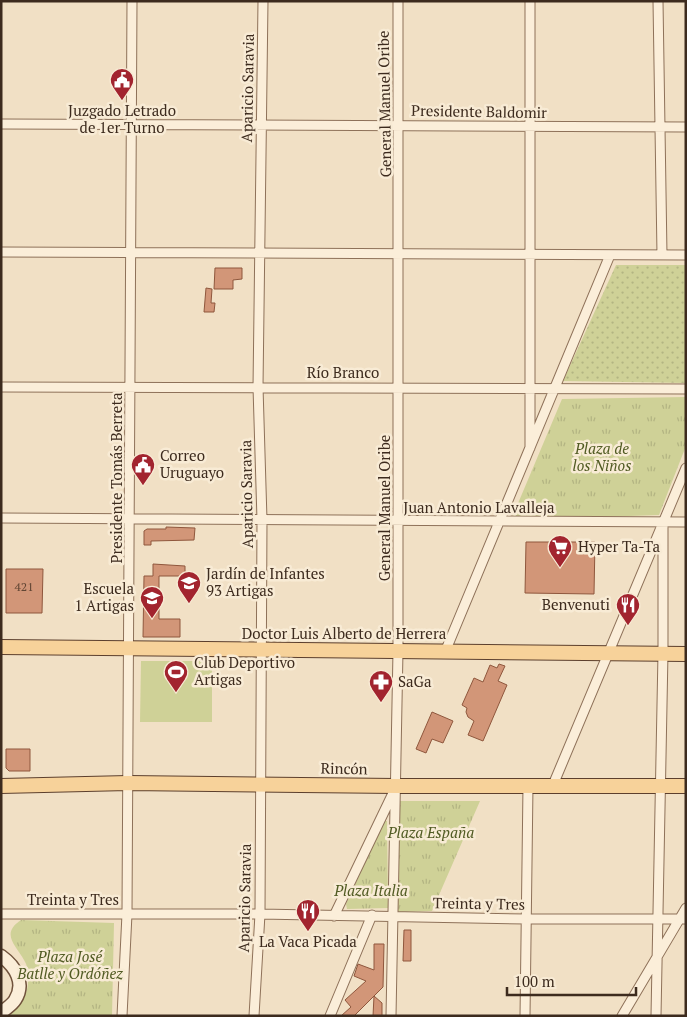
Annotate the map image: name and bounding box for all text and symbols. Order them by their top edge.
street label: General Manuel Oribe [373,30,395,178]
street label: Aparicio Saravia [236,33,258,142]
public building icon: Juzgado Letrado de 1er Turno [109,67,135,101]
place label: Juzgado Letrado de 1er Turno [68,100,176,137]
street label: Presidente Baldomir [411,100,547,122]
street label: Río Branco [307,362,379,382]
street label: Presidente Tomás Berreta [106,392,126,564]
street label: General Manuel Oribe [374,435,394,581]
park label: Plaza de los Niños [573,438,631,475]
street label: Aparicio Saravia [235,439,257,549]
place label: Correo Uruguayo [160,445,224,482]
public building icon: Correo Uruguayo [130,452,156,486]
street label: Juan Antonio Lavalleja [403,497,555,517]
supermarket icon: Hyper Ta-Ta [547,534,573,568]
place label: Hyper Ta-Ta [578,536,661,556]
place label: Jardín de Infantes 93 Artigas [206,563,325,600]
school or university icon: Jardín de Infantes 93 Artigas [176,570,202,604]
place label: Escuela 1 Artigas [75,578,134,615]
house number: 421 [14,579,34,594]
school or university icon: Escuela 1 Artigas [139,585,165,619]
restaurant icon: Benvenuti [615,592,641,626]
place label: Benvenuti [542,594,610,614]
street label: Doctor Luis Alberto de Herrera [242,623,447,643]
place label: Club Deportivo Artigas [194,652,295,689]
sports icon: Club Deportivo Artigas [163,659,189,693]
pharmacy icon: SaGa [368,669,394,703]
place label: SaGa [398,671,432,691]
street label: Rincón [320,758,368,778]
park label: Plaza España [387,822,474,842]
street label: Aparicio Saravia [233,843,255,952]
park label: Plaza Italia [333,880,408,900]
street label: Treinta y Tres [27,889,119,909]
street label: Treinta y Tres [433,892,525,914]
restaurant icon: La Vaca Picada [295,898,321,932]
place label: La Vaca Picada [259,931,357,951]
park label: Plaza José Batlle y Ordóñez [16,946,123,983]
scale bar [507,964,636,996]
text: 100 m [514,971,555,991]

